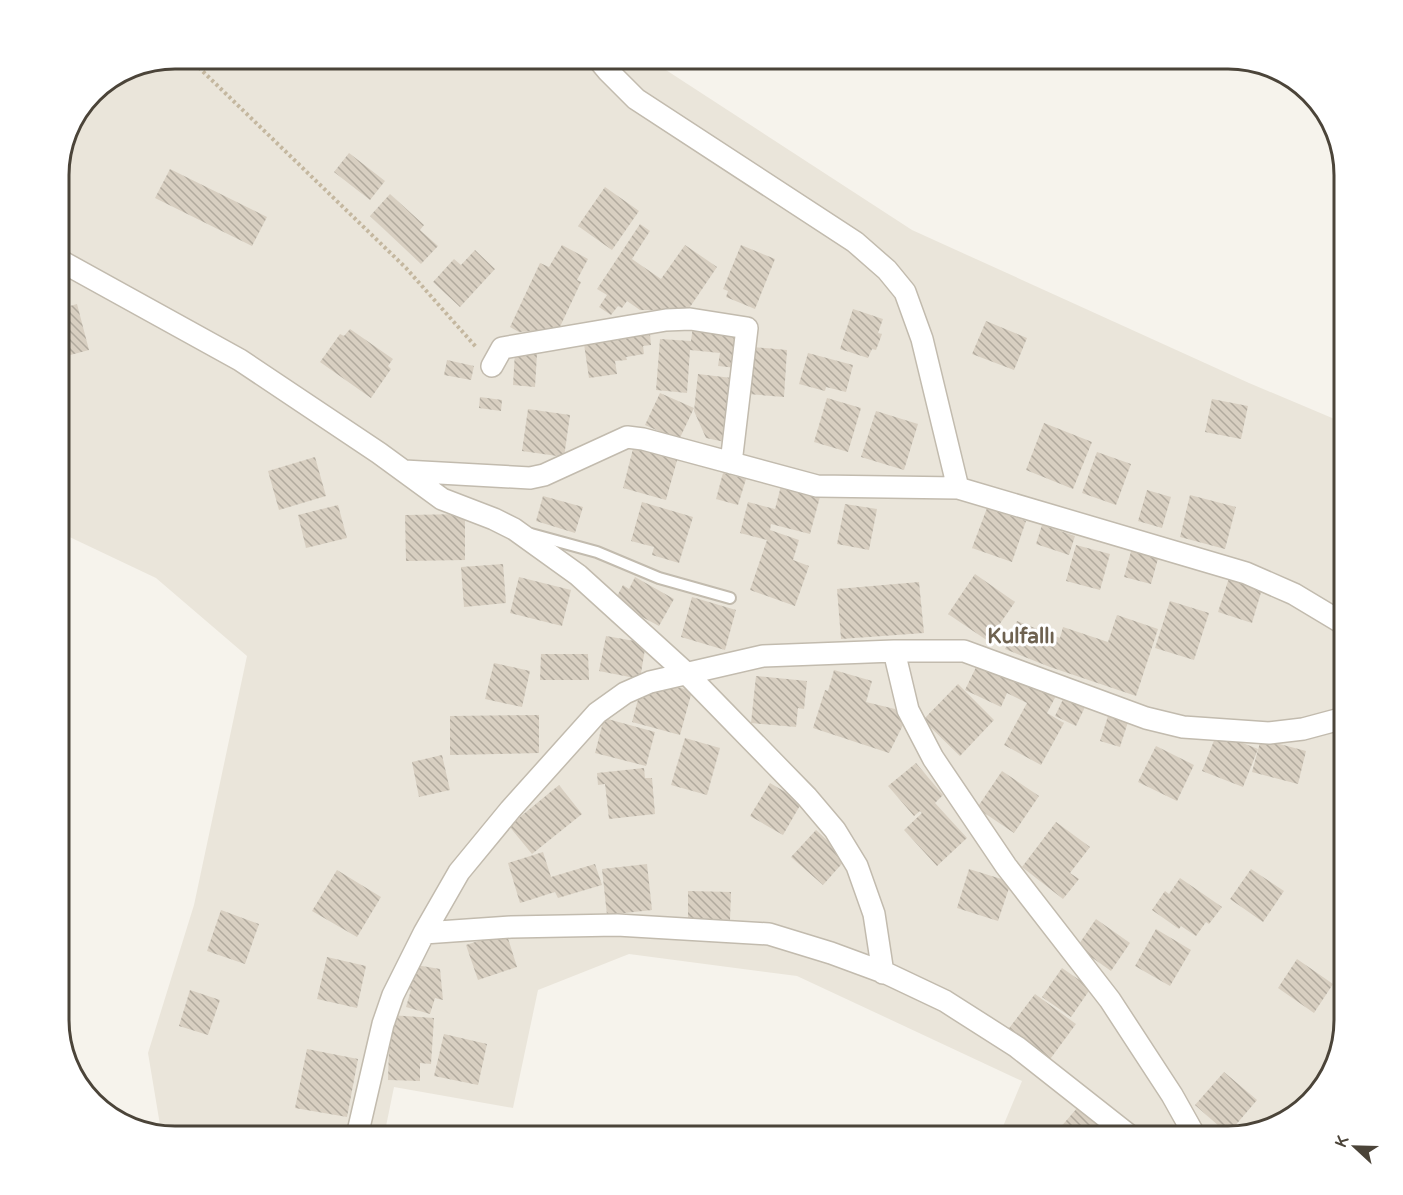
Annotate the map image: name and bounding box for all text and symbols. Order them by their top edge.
district label: Kulfallı [987,624,1055,649]
north arrow [1325,1117,1385,1177]
text: K [1331,1133,1353,1150]

